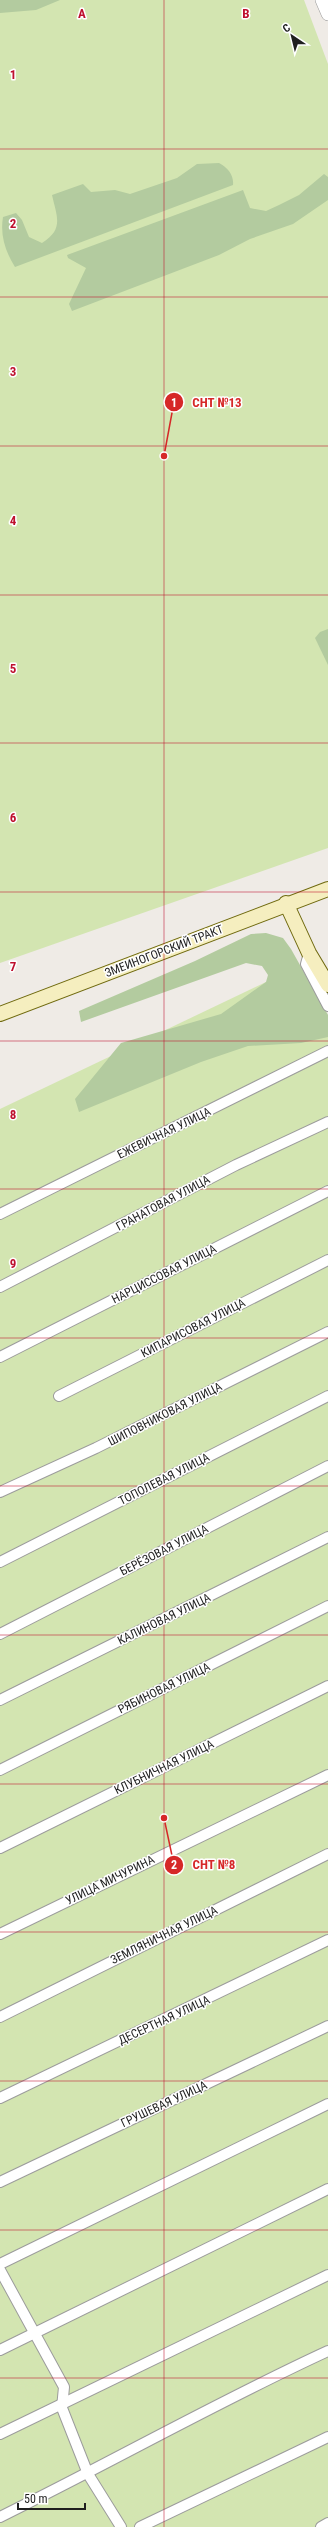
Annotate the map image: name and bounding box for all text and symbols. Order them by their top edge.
text: A [78,6,86,21]
text: B [242,6,250,21]
north arrow [272,16,312,56]
text: С [280,21,293,35]
text: 1 [10,67,16,82]
text: 2 [10,216,17,231]
text: 3 [10,364,16,379]
callout: СНТ №13 [164,390,250,415]
text: СНТ №13 [192,395,242,410]
text: 1 [171,396,177,410]
text: 4 [10,513,17,528]
text: 5 [10,661,17,676]
text: 6 [10,810,17,825]
street label: ЗМЕИНОГОРСКИЙ ТРАКТ [103,921,225,980]
text: 7 [10,959,17,974]
street label: ЕЖЕВИЧНАЯ УЛИЦА [115,1104,213,1162]
text: 8 [10,1107,16,1122]
street label: ГРАНАТОВАЯ УЛИЦА [114,1172,212,1234]
street label: НАРЦИССОВАЯ УЛИЦА [109,1241,219,1307]
text: 9 [10,1256,16,1271]
street label: КИПАРИСОВАЯ УЛИЦА [138,1296,248,1360]
street label: ШИПОВНИКОВАЯ УЛИЦА [106,1379,224,1449]
street label: ТОПОЛЕВАЯ УЛИЦА [116,1450,212,1508]
street label: БЕРЁЗОВАЯ УЛИЦА [117,1521,211,1578]
street label: КАЛИНОВАЯ УЛИЦА [115,1590,213,1648]
street label: РЯБИНОВАЯ УЛИЦА [116,1660,212,1716]
street label: КЛУБНИЧНАЯ УЛИЦА [112,1737,216,1797]
street label: УЛИЦА МИЧУРИНА [63,1852,157,1908]
callout: СНТ №8 [164,1852,243,1877]
text: СНТ №8 [193,1857,235,1872]
text: 2 [171,1858,177,1872]
street label: ЗЕМЛЯНИЧНАЯ УЛИЦА [108,1903,220,1967]
street label: ДЕСЕРТНАЯ УЛИЦА [116,1993,212,2047]
street label: ГРУШЕВАЯ УЛИЦА [119,2078,209,2130]
scale bar [18,2485,85,2511]
text: 50 m [24,2492,48,2506]

